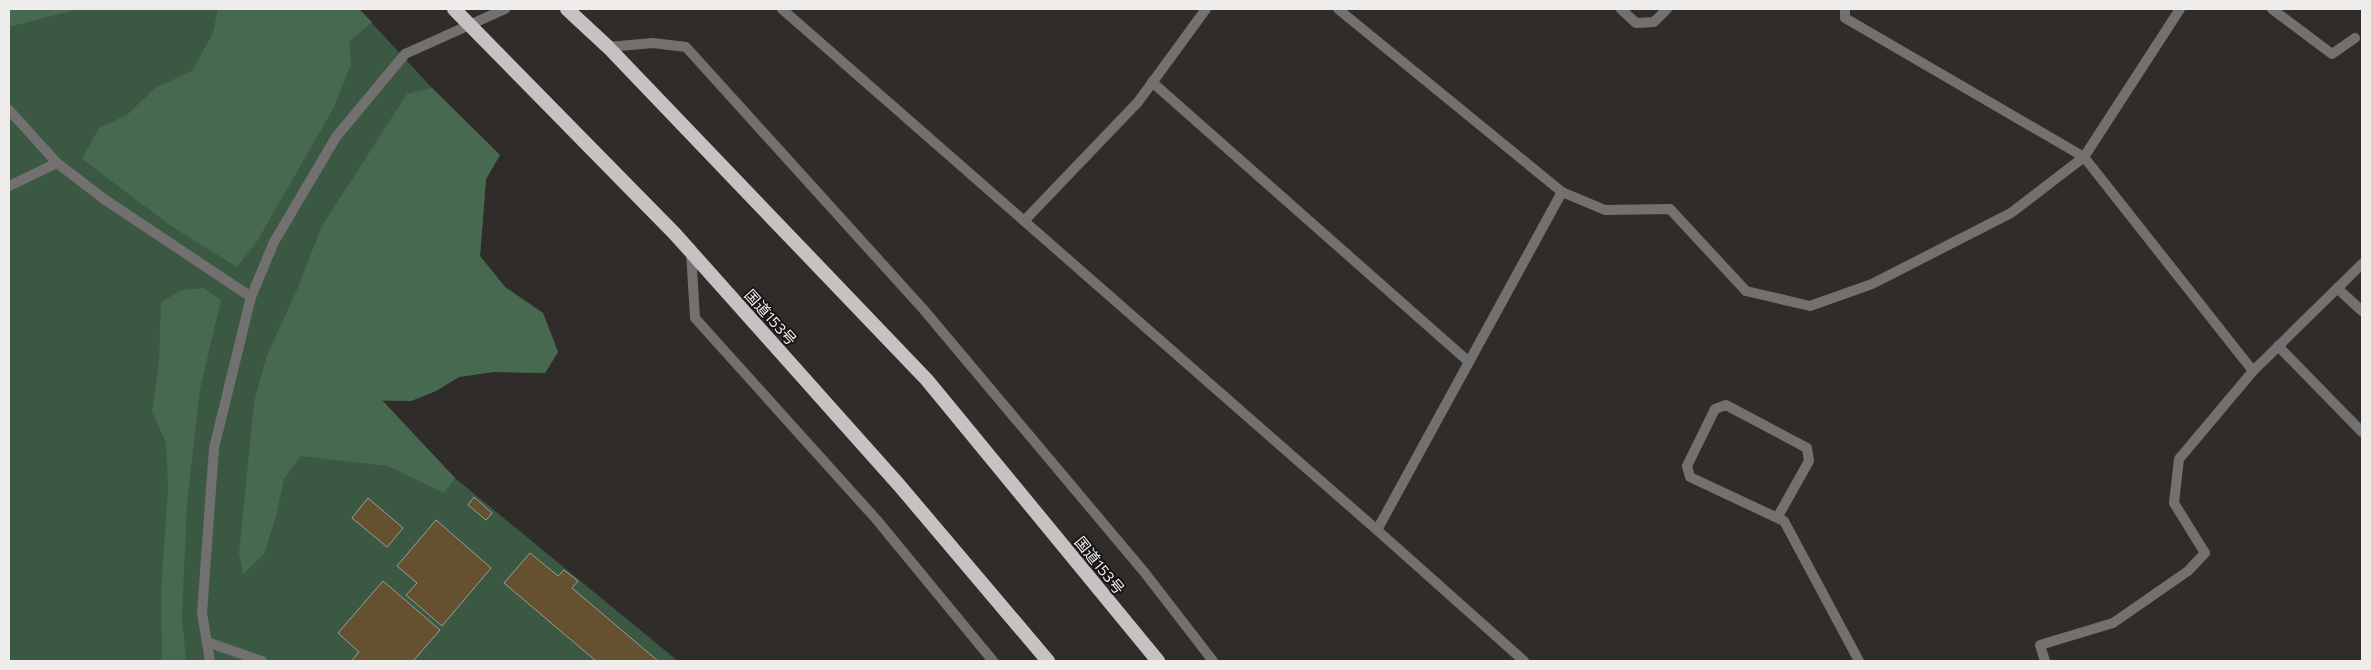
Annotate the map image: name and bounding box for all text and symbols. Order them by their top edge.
street label: 国道153号 [741,285,801,349]
street label: 国道153号 [1071,533,1129,597]

